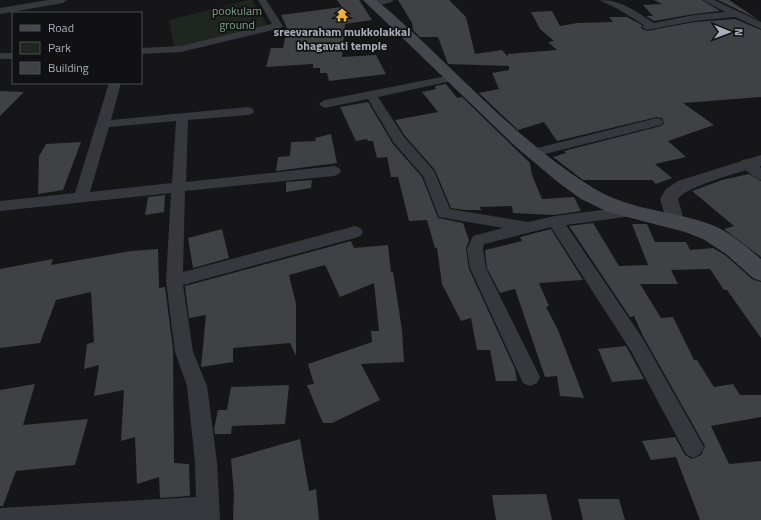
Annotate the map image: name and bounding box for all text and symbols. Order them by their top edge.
park label: pookulam ground [212,1,262,34]
temple icon: sreevaraham mukkolakkal bhagavati temple [334,7,350,23]
legend [12,12,142,84]
north arrow [709,12,749,52]
text: Road [48,18,74,37]
place label: sreevaraham mukkolakkal bhagavati temple [274,22,410,55]
text: N [731,28,747,36]
text: Park [48,38,71,57]
text: Building [48,58,89,77]

